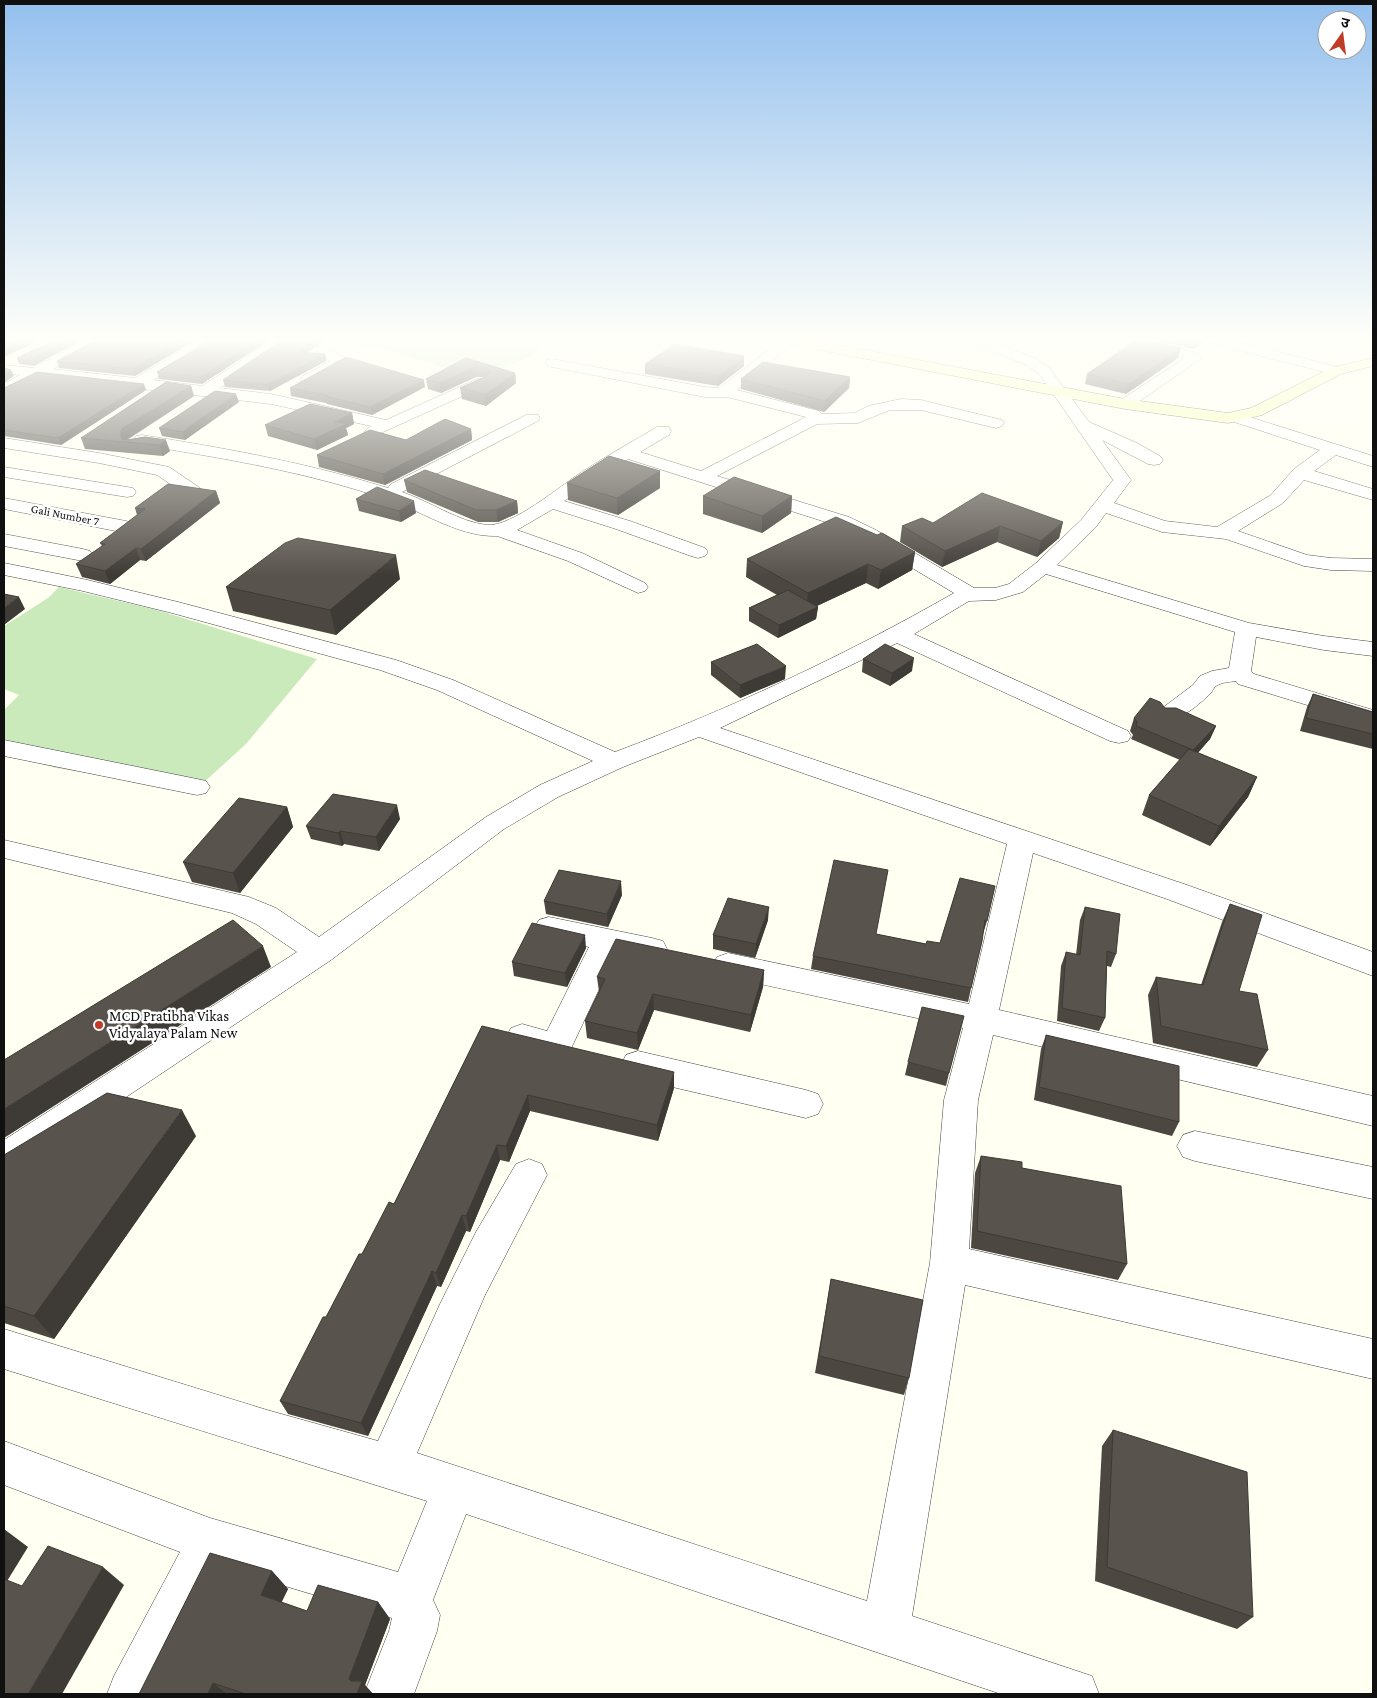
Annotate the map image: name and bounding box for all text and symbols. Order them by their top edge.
north arrow [1317,10,1367,60]
text: उ [1339,14,1352,31]
street label: Gali Number 7 [30,502,101,529]
place label: MCD Pratibha Vikas Vidyalaya Palam New [109,1008,239,1042]
marker: MCD Pratibha Vikas Vidyalaya Palam New [93,1019,105,1031]

